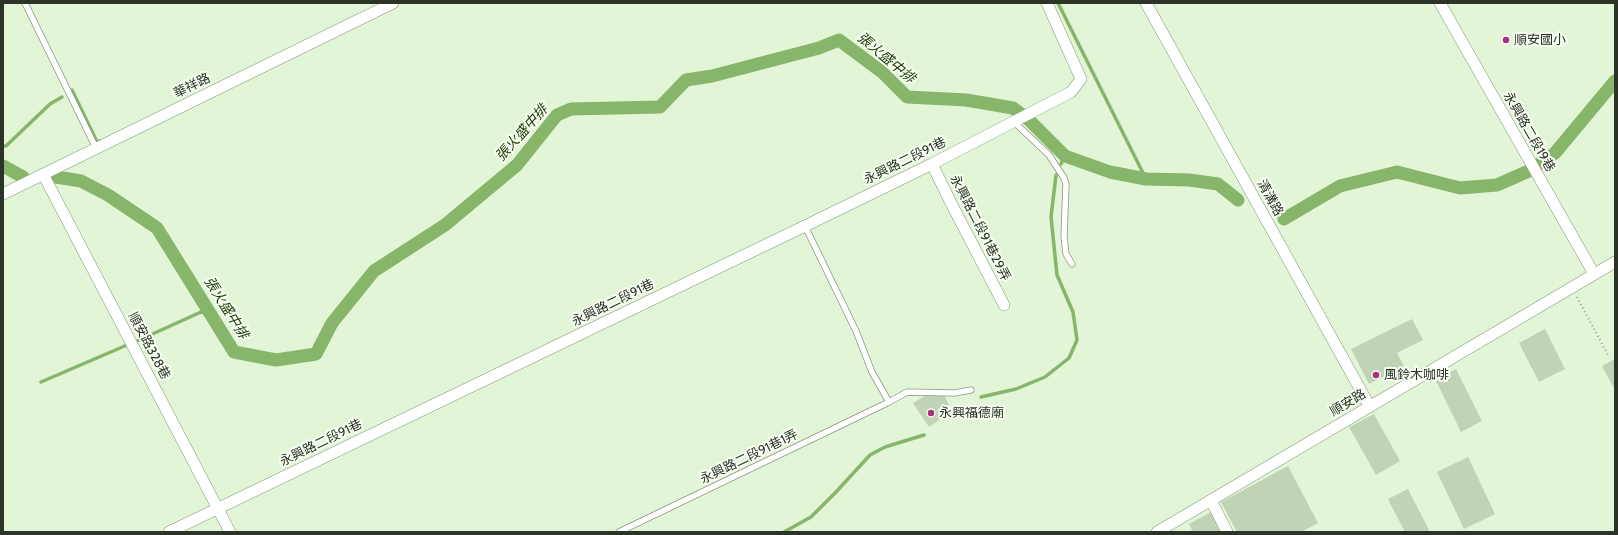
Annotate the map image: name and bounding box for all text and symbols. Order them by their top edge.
water label: 張火盛中排 [854,29,918,87]
place label: 順安國小 [1514,32,1566,48]
marker: 順安國小 [1501,35,1511,45]
street label: 華祥路 [171,70,213,102]
street label: 永興路二段19巷 [1500,89,1558,175]
water label: 張火盛中排 [492,101,552,165]
street label: 永興路二段91巷 [861,134,949,188]
street label: 永興路二段91巷29弄 [947,172,1013,284]
street label: 清溝路 [1254,177,1286,219]
water label: 張火盛中排 [200,274,252,342]
street label: 永興路二段91巷 [569,276,657,330]
street label: 順安路328巷 [125,310,173,382]
place label: 風鈴木咖啡 [1384,367,1449,383]
marker: 風鈴木咖啡 [1371,370,1381,380]
street label: 順安路 [1327,386,1369,420]
place label: 永興福德廟 [939,405,1004,421]
marker: 永興福德廟 [926,408,936,418]
street label: 永興路二段91巷 [277,416,365,470]
street label: 永興路二段91巷1弄 [698,427,800,487]

